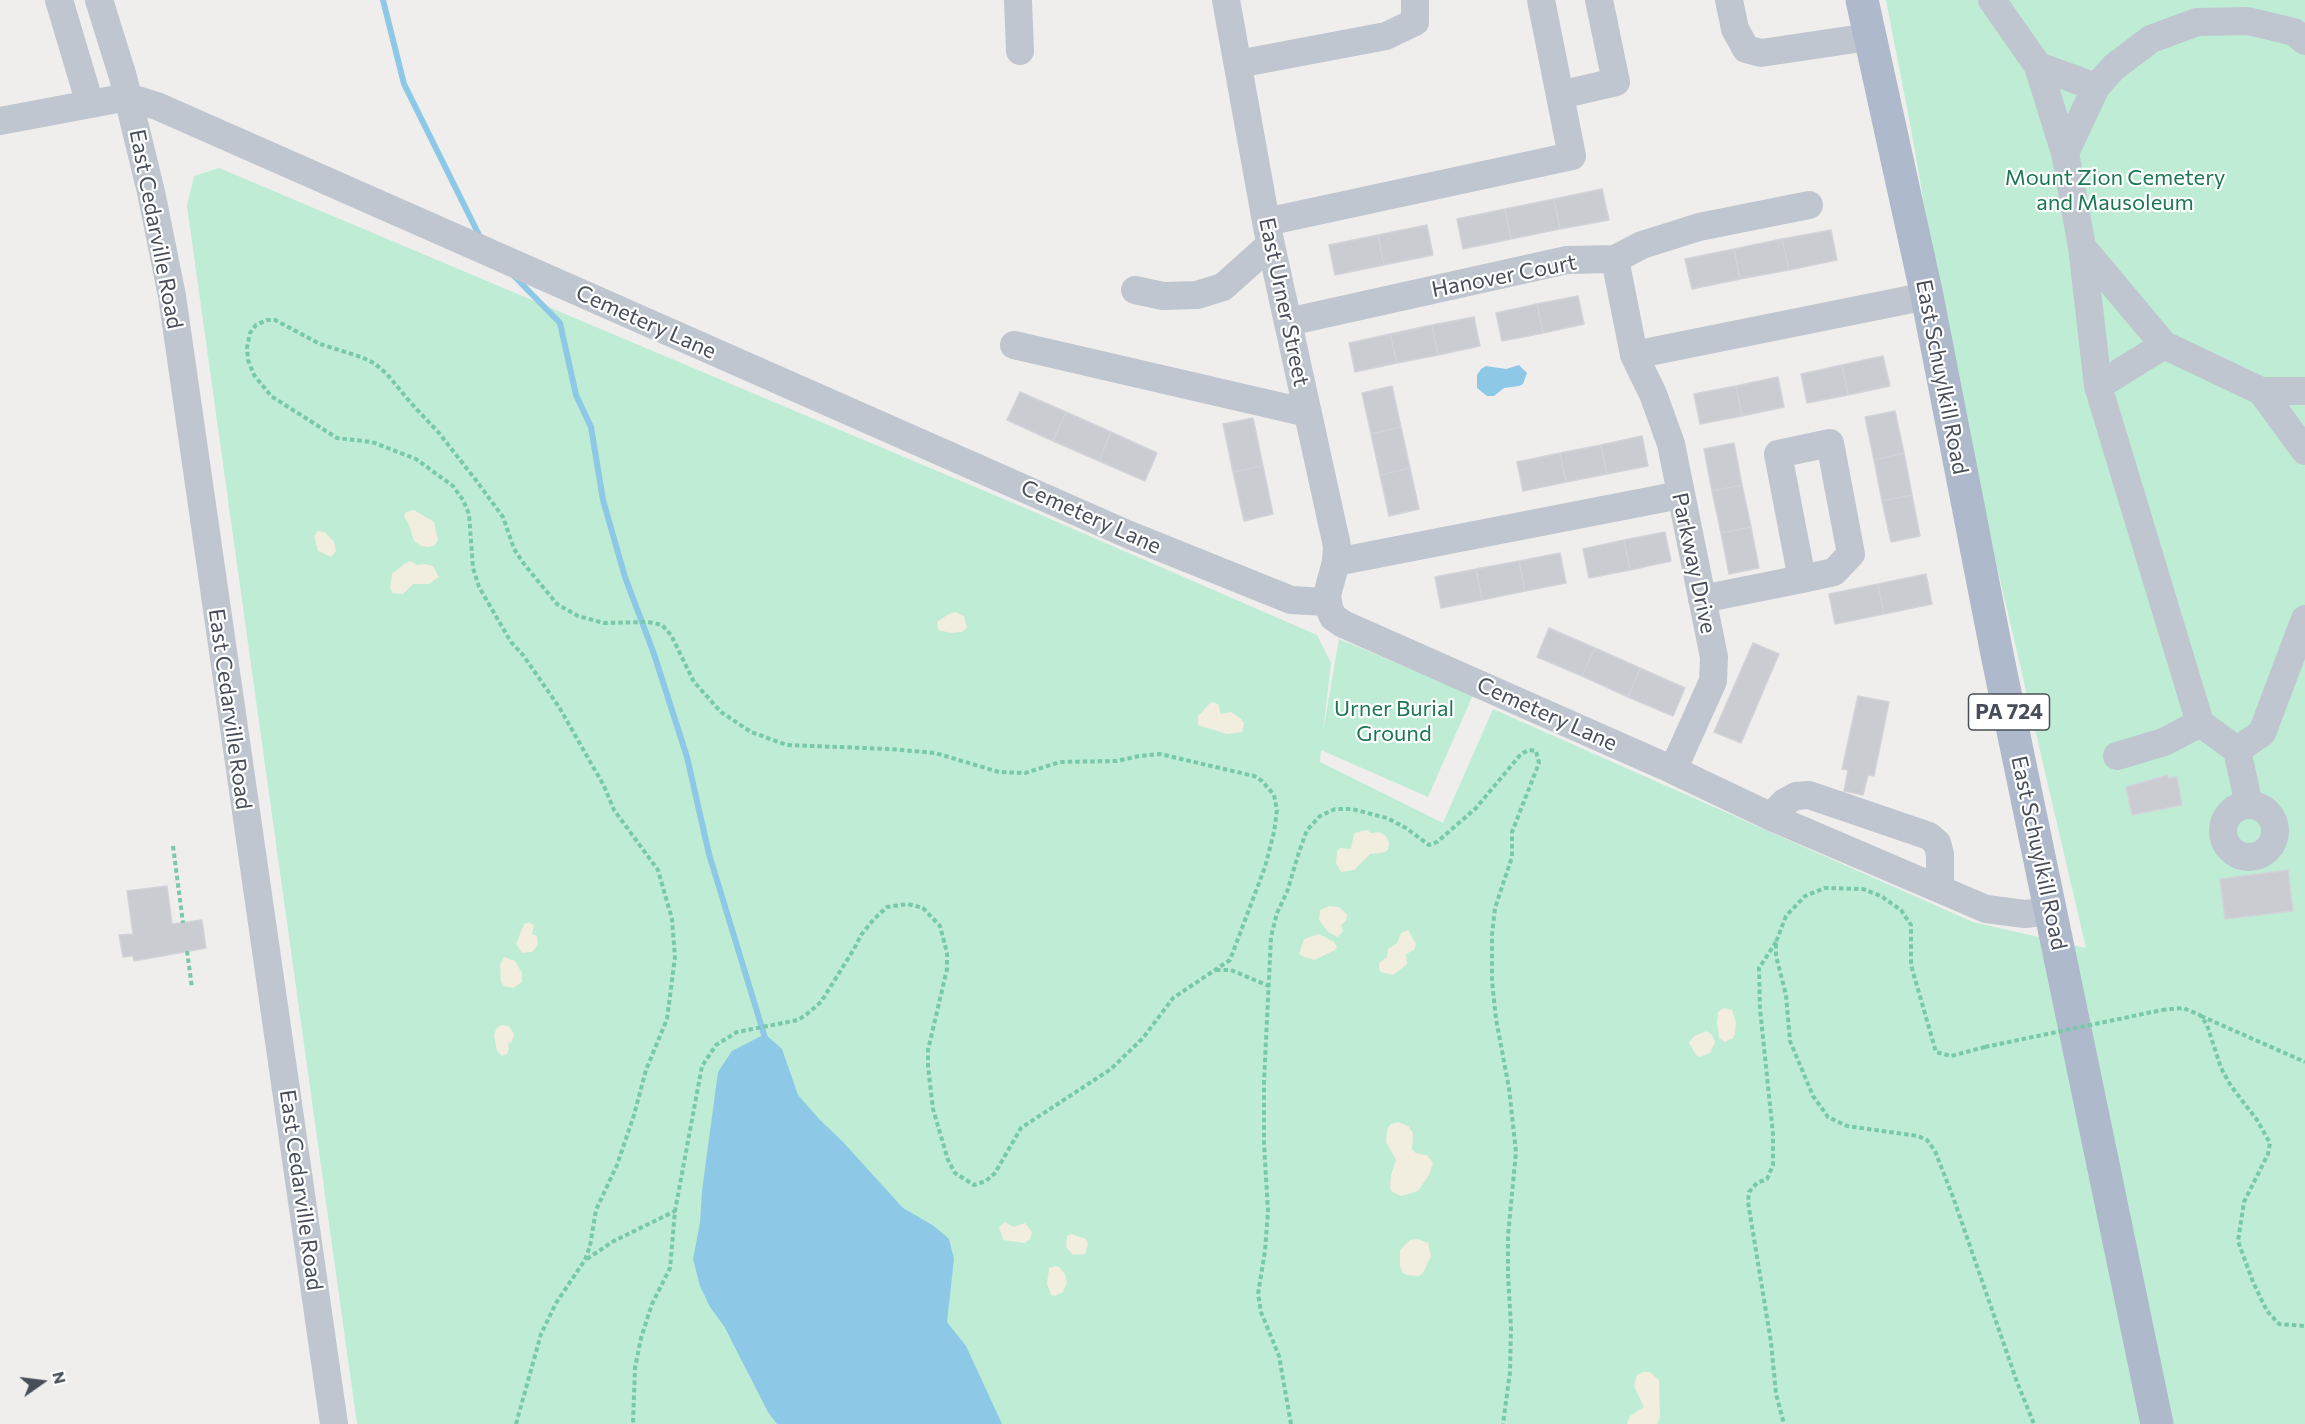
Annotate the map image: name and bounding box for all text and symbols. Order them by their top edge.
street label: East Cedarville Road [124,127,188,331]
park label: Mount Zion Cemetery and Mausoleum [2005,165,2225,216]
street label: East Urner Street [1253,215,1315,389]
street label: Hanover Court [1429,249,1579,303]
street label: East Schuylkill Road [1910,277,1974,477]
street label: Cemetery Lane [572,279,720,365]
street label: Cemetery Lane [1017,474,1165,560]
street label: Parkway Drive [1666,490,1722,636]
street label: East Cedarville Road [203,607,257,811]
street label: Cemetery Lane [1473,671,1621,757]
road number: PA 724 [1968,694,2050,730]
park label: Urner Burial Ground [1334,696,1454,748]
street label: East Schuylkill Road [2006,754,2072,952]
street label: East Cedarville Road [274,1088,328,1292]
north arrow [12,1352,72,1412]
text: N [49,1369,71,1386]

